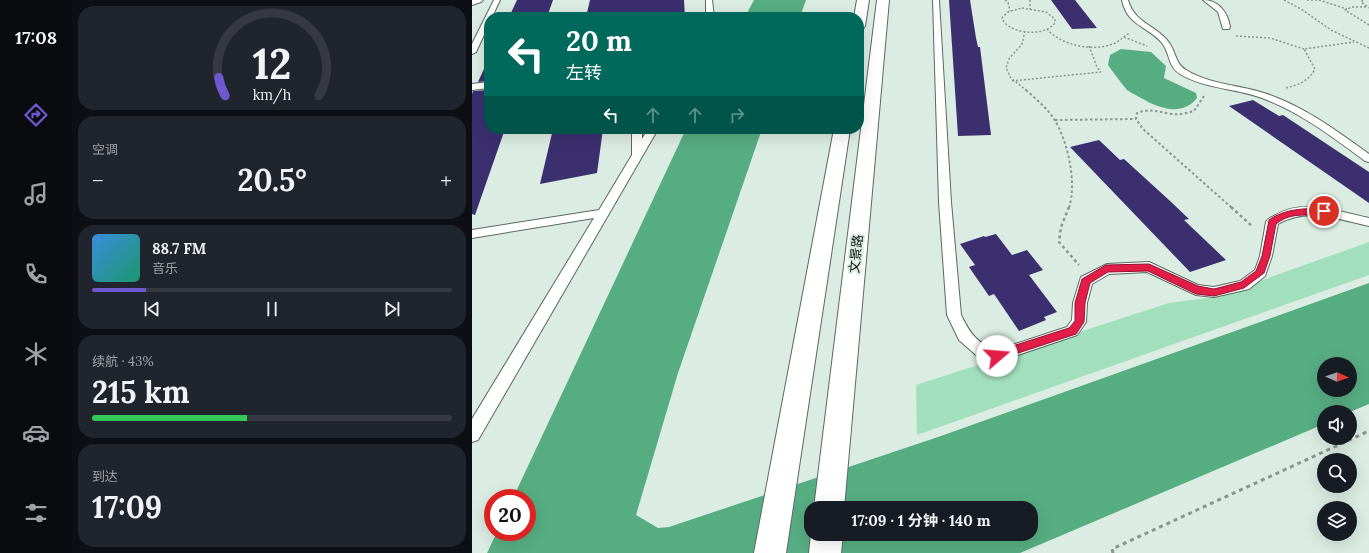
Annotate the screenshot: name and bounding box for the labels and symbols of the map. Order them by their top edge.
pin [1307,194,1341,228]
street label: 文景路 [846,234,866,274]
position arrow [976,335,1018,377]
north arrow [1317,357,1357,397]
speed limit sign: 20 [484,489,536,541]

